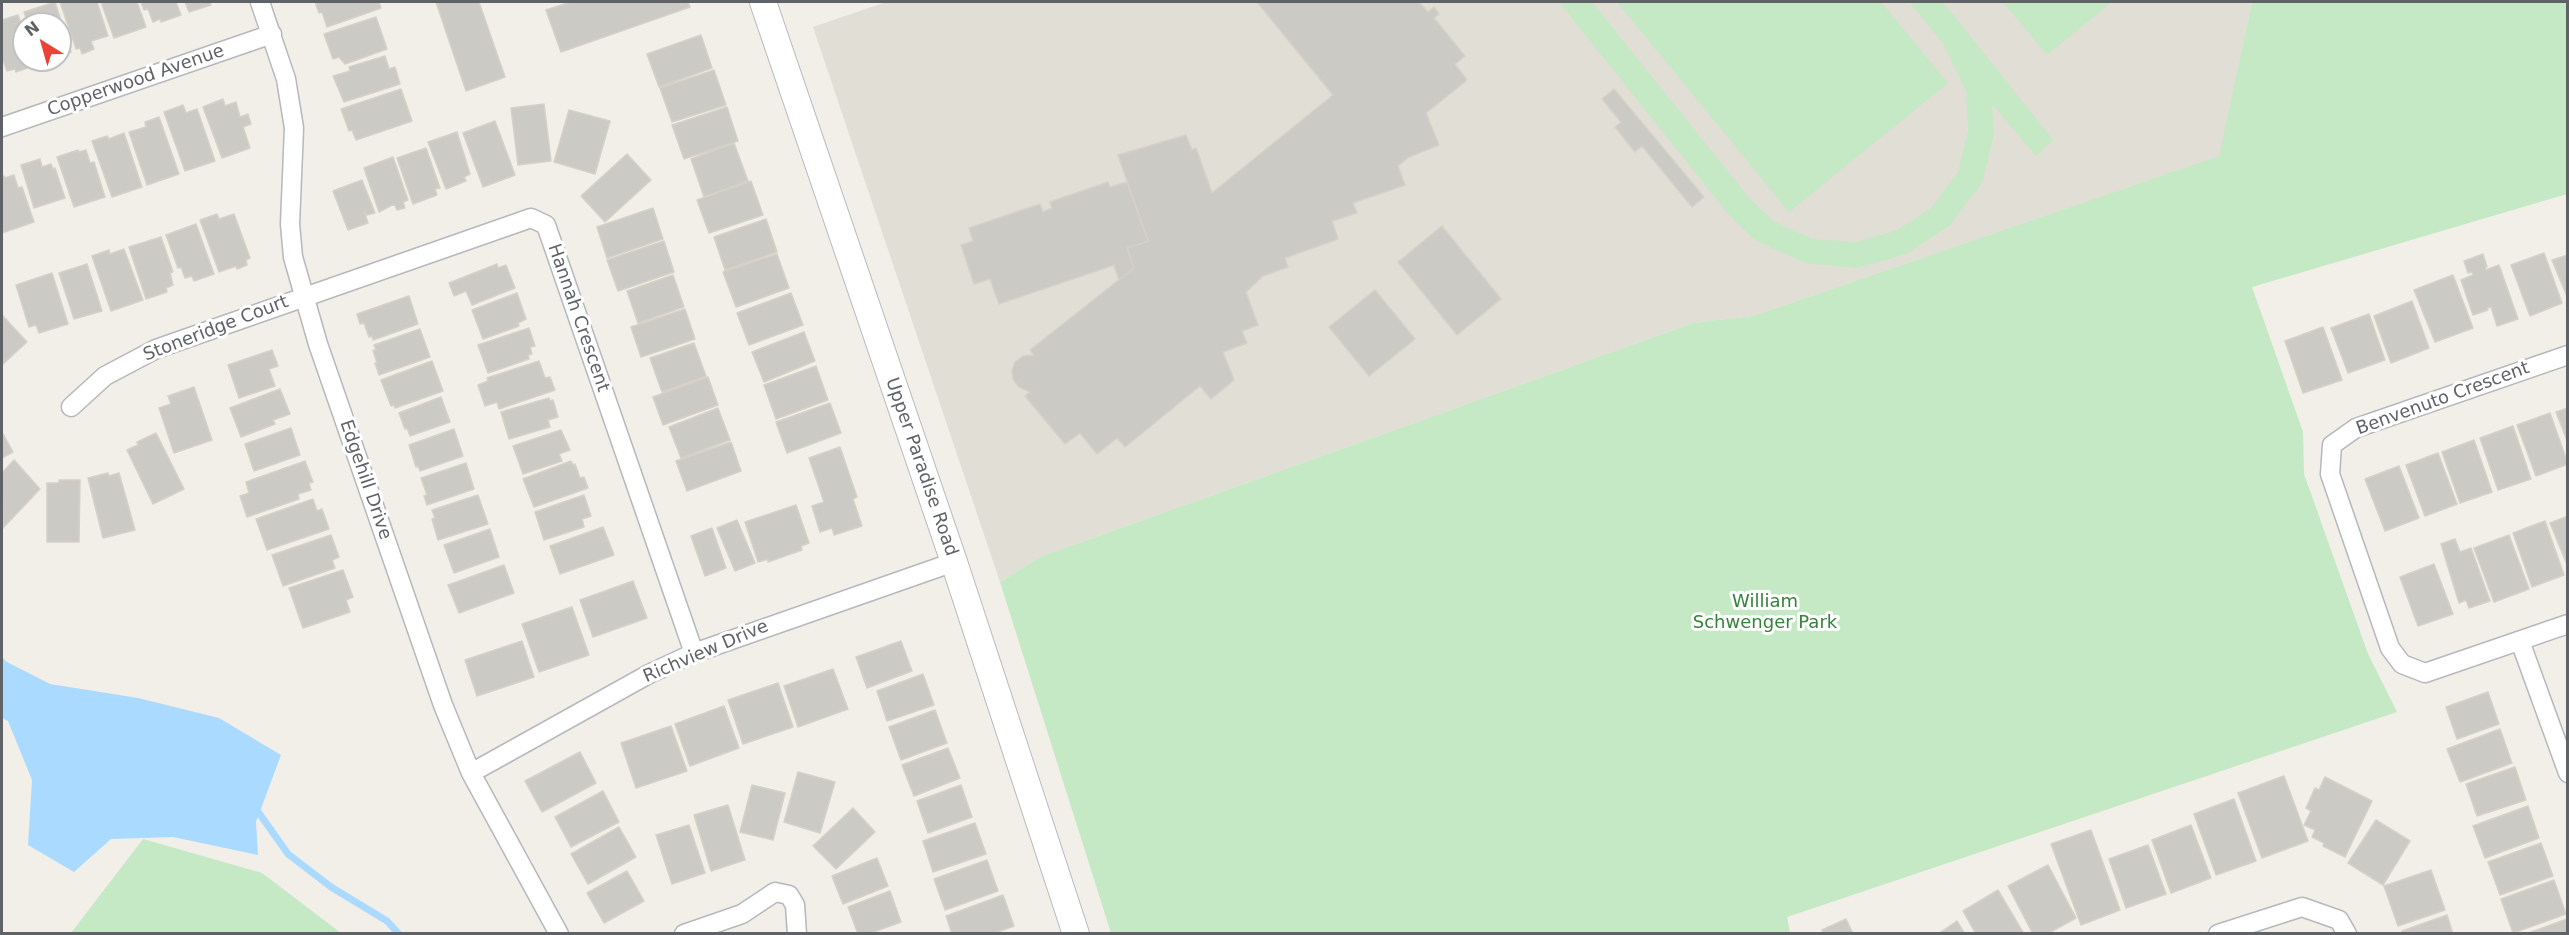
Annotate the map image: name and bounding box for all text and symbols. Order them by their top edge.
north arrow [12,12,72,72]
text: N [21,17,43,40]
street label: Copperwood Avenue [45,41,227,121]
street label: Hannah Crescent [543,241,613,395]
street label: Stoneridge Court [140,291,292,367]
street label: Benvenuto Crescent [2353,358,2533,440]
street label: Upper Paradise Road [880,375,962,559]
street label: Edgehill Drive [334,417,396,543]
park label: William Schwenger Park [1693,591,1837,634]
street label: Richview Drive [640,616,772,688]

